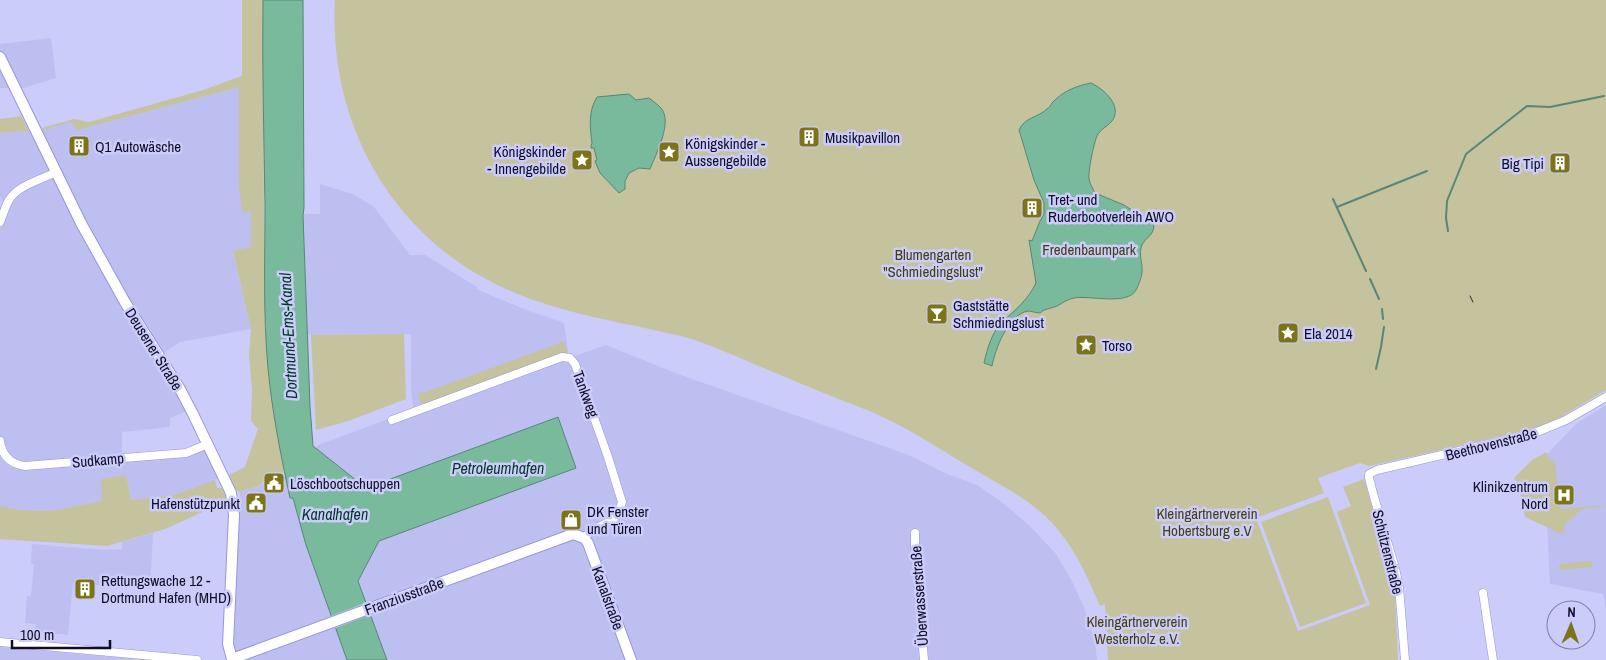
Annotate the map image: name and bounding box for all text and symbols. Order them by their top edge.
building icon: Musikpavillon [797,125,821,149]
place label: Musikpavillon [825,127,900,148]
place label: Königskinder - Aussengebilde [684,133,767,171]
building icon: Q1 Autowäsche [67,134,91,158]
place label: Q1 Autowäsche [95,136,181,157]
place icon: Königskinder - Aussengebilde [657,140,681,164]
place label: Königskinder - Innengebilde [487,141,566,179]
place icon: Königskinder - Innengebilde [570,148,594,172]
building icon: Big Tipi [1548,151,1572,175]
place label: Big Tipi [1501,153,1544,174]
place label: Tret- und Ruderbootverleih AWO [1048,189,1174,227]
building icon: Tret- und Ruderbootverleih AWO [1020,196,1044,220]
park label: Fredenbaumpark [1042,239,1137,260]
park label: Blumengarten "Schmiedingslust" [883,244,983,282]
water label: Dortmund-Ems-Kanal [274,271,302,400]
place label: Gaststätte Schmiedingslust [953,295,1045,333]
bar icon: Gaststätte Schmiedingslust [925,302,949,326]
street label: Deusener Straße [120,304,188,394]
place icon: Ela 2014 [1276,321,1300,345]
place label: Ela 2014 [1304,323,1353,344]
place icon: Torso [1074,333,1098,357]
place label: Torso [1102,335,1132,356]
street label: Tankweg [568,367,604,421]
street label: Beethovenstraße [1443,422,1539,466]
street label: Sudkamp [71,447,125,473]
water label: Petroleumhafen [452,457,544,479]
public building icon: Löschbootschuppen [262,471,286,495]
place label: Löschbootschuppen [290,473,400,494]
place label: Klinikzentrum Nord [1473,476,1548,514]
hospital icon: Klinikzentrum Nord [1552,483,1576,507]
public building icon: Hafenstützpunkt [244,491,268,515]
place label: Hafenstützpunkt [151,493,241,514]
place label: DK Fenster und Türen [587,501,649,539]
water label: Kanalhafen [302,503,368,525]
park label: Kleingärtnerverein Hobertsburg e.V [1156,503,1258,541]
shop icon: DK Fenster und Türen [559,508,583,532]
street label: Schützenstraße [1367,508,1409,596]
street label: Überwasserstraße [905,545,933,647]
street label: Kanalstraße [587,563,629,633]
place label: Rettungswache 12 - Dortmund Hafen (MHD) [101,570,231,608]
street label: Franziusstraße [362,572,447,620]
building icon: Rettungswache 12 - Dortmund Hafen (MHD) [73,577,97,601]
north arrow [1546,600,1596,650]
text: N [1567,603,1576,621]
park label: Kleingärtnerverein Westerholz e.V. [1086,611,1188,649]
scale bar [12,618,110,650]
text: 100 m [20,624,54,645]

